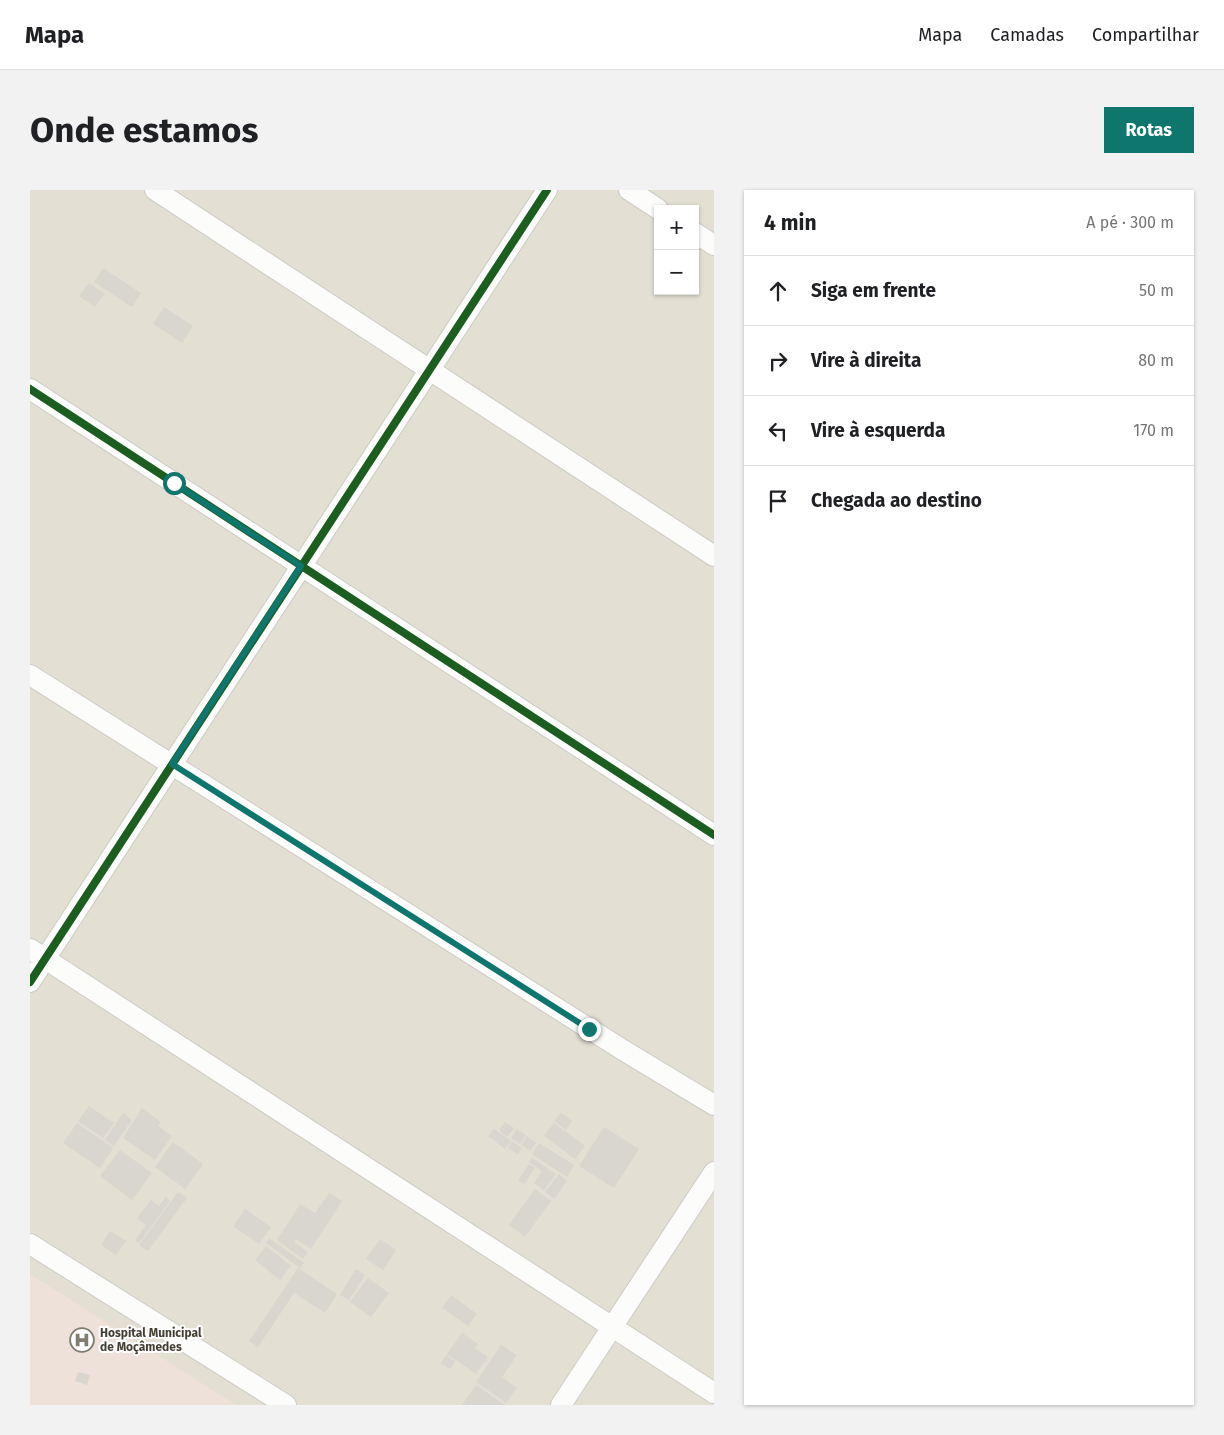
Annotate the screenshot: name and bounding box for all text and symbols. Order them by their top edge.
text: Mapa [25,21,84,49]
text: Mapa [918,24,962,46]
text: Camadas [990,24,1064,46]
text: Compartilhar [1092,24,1199,46]
button: Rotas [1104,107,1194,153]
text: Onde estamos [30,109,258,151]
map controls [654,205,699,295]
button: + [654,205,699,250]
text: 4 min [764,210,817,236]
text: A pé · 300 m [1086,213,1174,232]
button: − [654,250,699,295]
icon: ahead [764,277,792,305]
text: Siga em frente [811,279,936,302]
text: 50 m [1139,281,1174,300]
icon: right [764,347,792,375]
text: Vire à direita [811,349,921,372]
text: 80 m [1138,351,1174,370]
icon: left [764,417,792,445]
text: Vire à esquerda [811,419,945,442]
text: 170 m [1133,421,1174,440]
route start [163,472,186,495]
icon: arrive [764,487,792,515]
text: Chegada ao destino [811,489,982,512]
route end [578,1018,601,1041]
place label: Hospital Municipal de Moçâmedes [100,1326,202,1355]
hospital icon: Hospital Municipal de Moçâmedes [69,1327,95,1353]

